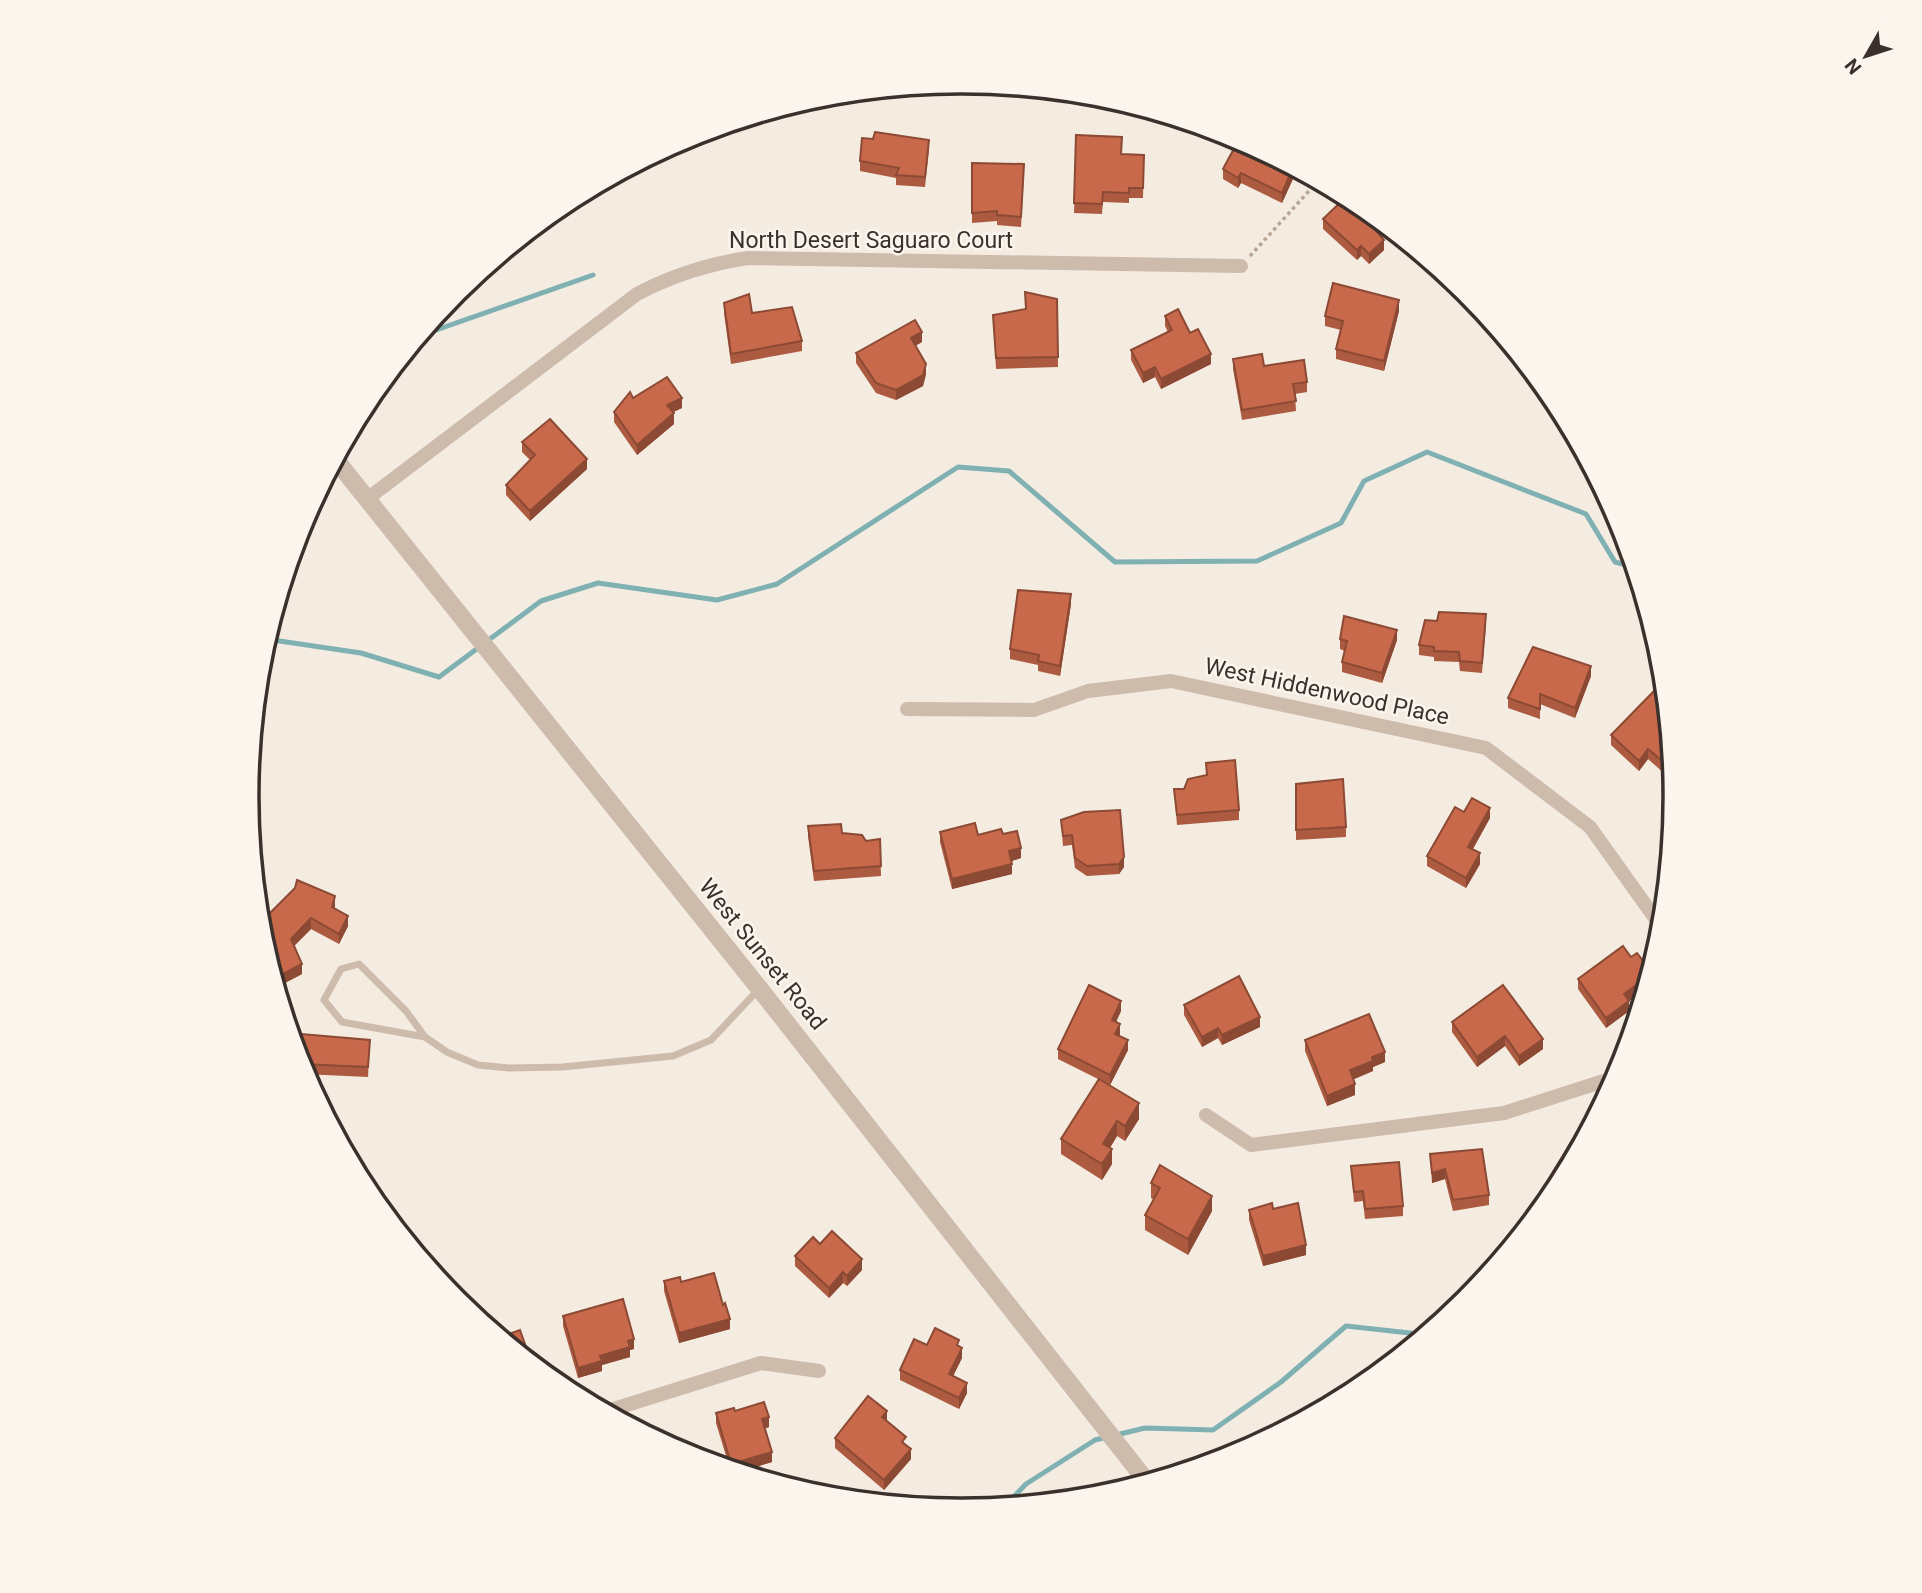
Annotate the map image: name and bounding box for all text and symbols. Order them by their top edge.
north arrow [1831,21,1901,91]
text: N [1840,54,1866,79]
street label: North Desert Saguaro Court [729,227,1013,254]
street label: West Hiddenwood Place [1202,652,1452,731]
street label: West Sunset Road [693,873,832,1035]

